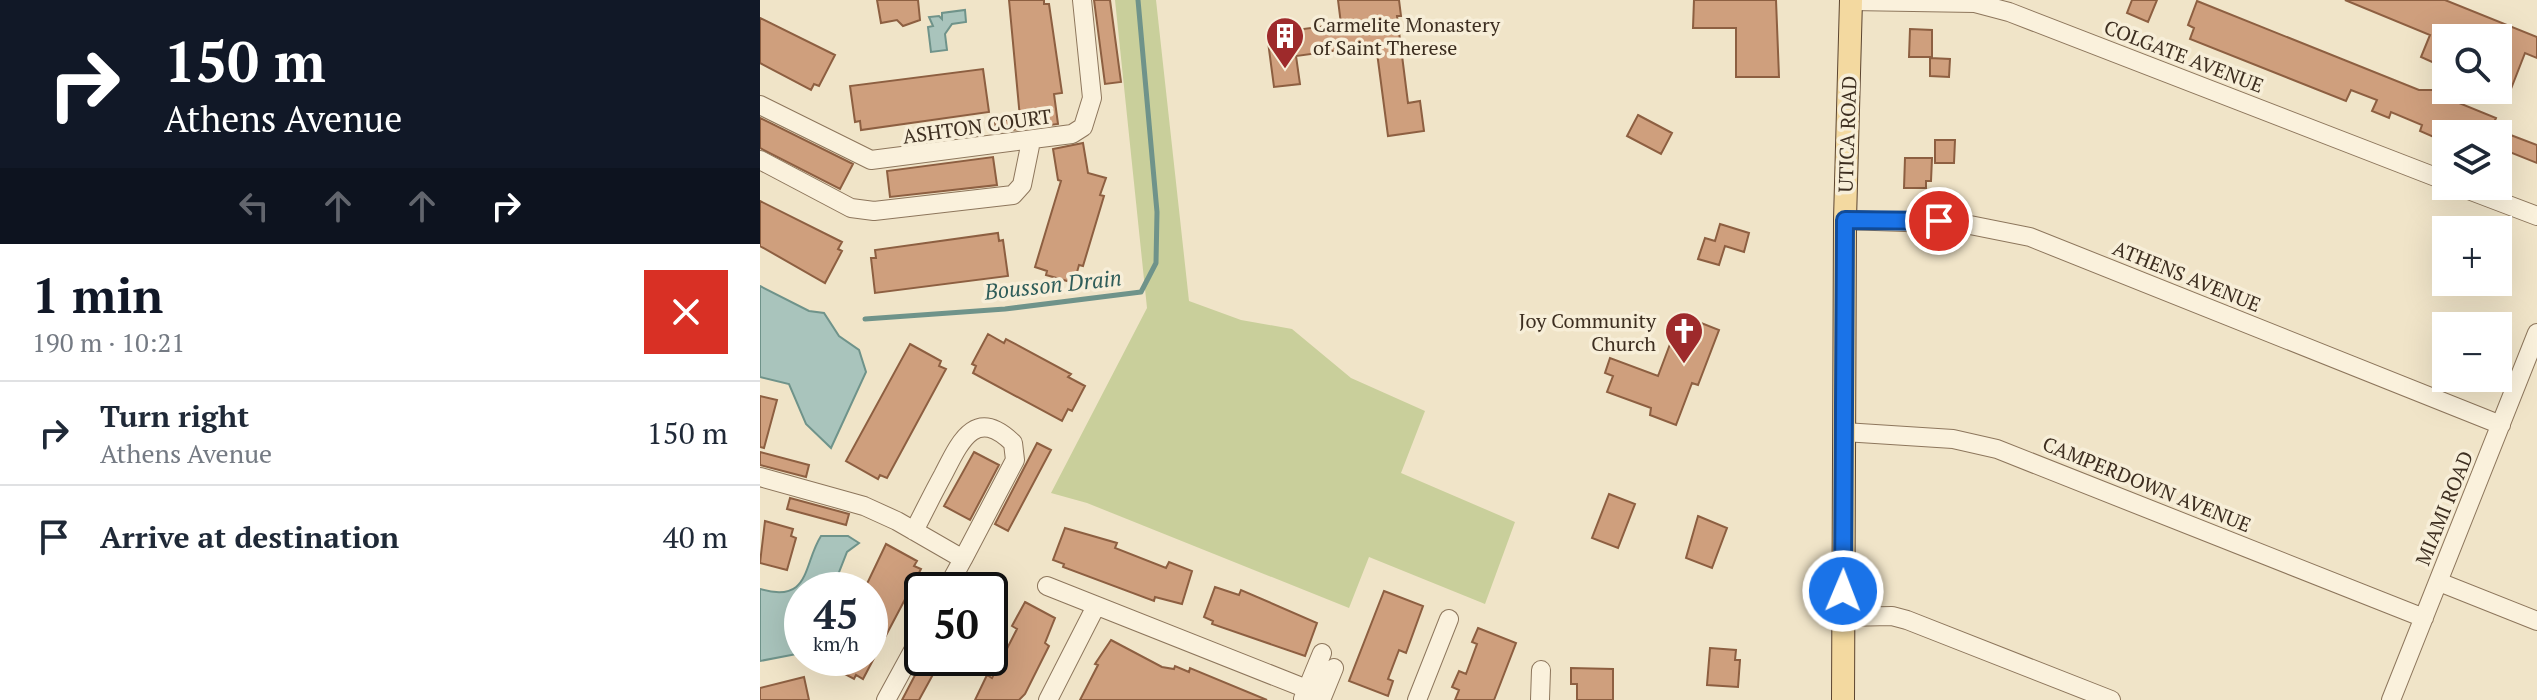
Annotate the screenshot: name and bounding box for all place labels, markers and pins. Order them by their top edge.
place label: Carmelite Monastery of Saint Therese [1313,11,1501,61]
building icon: Carmelite Monastery of Saint Therese [1264,15,1306,70]
pin [1905,187,1973,255]
place label: Joy Community Church [1519,307,1657,357]
church icon: Joy Community Church [1663,310,1705,365]

